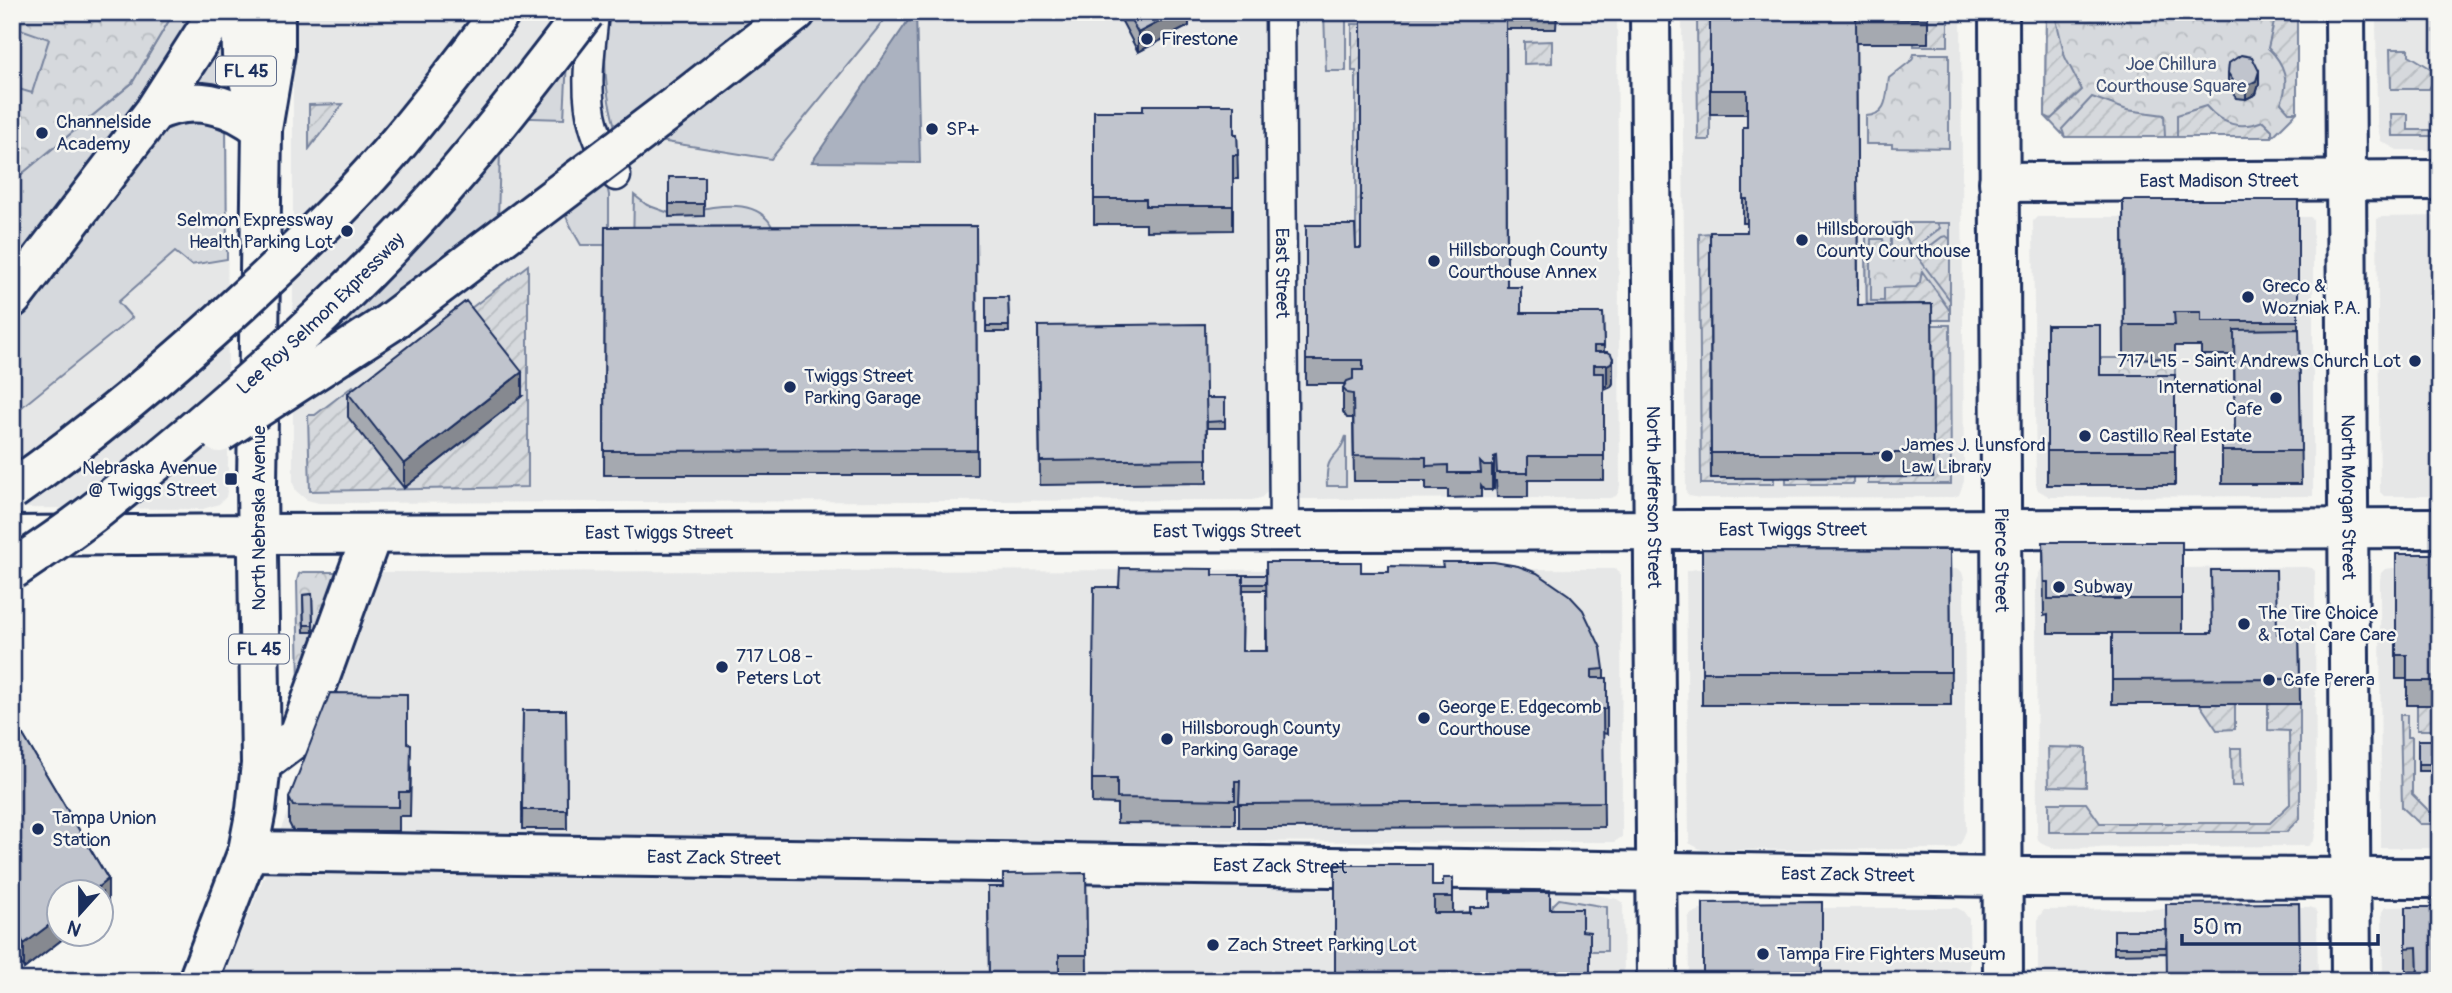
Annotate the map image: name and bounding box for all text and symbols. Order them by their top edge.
place label: Firestone [1161,27,1239,51]
marker: Firestone [1139,31,1155,47]
park label: Joe Chillura Courthouse Square [2096,52,2247,98]
road number: FL 45 [216,56,276,86]
place label: Channelside Academy [56,110,152,156]
place label: SP+ [946,117,980,141]
marker: SP+ [924,121,940,137]
marker: Channelside Academy [34,125,50,141]
street label: East Madison Street [2139,169,2299,193]
place label: Selmon Expressway Health Parking Lot [176,208,333,254]
place label: Hillsborough County Courthouse [1816,217,1971,263]
marker: Selmon Expressway Health Parking Lot [339,223,355,239]
street label: Lee Roy Selmon Expressway [232,227,410,400]
street label: East Street [1270,228,1294,319]
marker: Hillsborough County Courthouse [1794,232,1810,248]
place label: Hillsborough County Courthouse Annex [1448,238,1607,284]
marker: Hillsborough County Courthouse Annex [1426,253,1442,269]
place label: Greco & Wozniak P.A. [2262,274,2361,320]
marker: Greco & Wozniak P.A. [2240,289,2256,305]
place label: 717 L15 - Saint Andrews Church Lot [2117,349,2401,373]
marker: 717 L15 - Saint Andrews Church Lot [2407,353,2423,369]
place label: Twiggs Street Parking Garage [804,364,922,410]
place label: International Cafe [2158,375,2263,421]
marker: Twiggs Street Parking Garage [782,379,798,395]
marker: International Cafe [2268,390,2284,406]
street label: North Jefferson Street [1641,406,1666,589]
street label: North Morgan Street [2335,414,2361,580]
place label: Castillo Real Estate [2099,424,2252,448]
street label: North Nebraska Avenue [247,425,271,611]
marker: Castillo Real Estate [2077,428,2093,444]
place label: James J. Lunsford Law Library [1901,433,2046,479]
marker: James J. Lunsford Law Library [1879,448,1895,464]
place label: Nebraska Avenue @ Twiggs Street [82,456,218,502]
marker: Nebraska Avenue @ Twiggs Street [223,471,239,487]
street label: Pierce Street [1989,508,2013,613]
street label: East Twiggs Street [1719,518,1868,542]
street label: East Twiggs Street [1153,519,1302,544]
street label: East Twiggs Street [585,521,734,545]
place label: Subway [2073,575,2133,599]
marker: Subway [2051,579,2067,595]
place label: The Tire Choice & Total Care Care [2258,601,2396,647]
marker: The Tire Choice & Total Care Care [2236,616,2252,632]
road number: FL 45 [229,634,289,664]
place label: 717 L08 - Peters Lot [736,644,821,690]
marker: 717 L08 - Peters Lot [714,659,730,675]
place label: Cafe Perera [2283,668,2375,692]
marker: Cafe Perera [2261,672,2277,688]
place label: George E. Edgecomb Courthouse [1438,695,1602,741]
marker: George E. Edgecomb Courthouse [1416,710,1432,726]
place label: Hillsborough County Parking Garage [1181,716,1340,762]
marker: Hillsborough County Parking Garage [1159,731,1175,747]
place label: Tampa Union Station [52,806,157,852]
marker: Tampa Union Station [30,821,46,837]
street label: East Zack Street [647,845,782,871]
street label: East Zack Street [1213,853,1347,879]
street label: East Zack Street [1781,862,1915,888]
north arrow [46,878,116,948]
scale bar [2182,902,2378,946]
text: N [64,914,85,941]
text: 50 m [2193,914,2242,941]
place label: Zach Street Parking Lot [1227,933,1417,957]
marker: Zach Street Parking Lot [1205,937,1221,953]
place label: Tampa Fire Fighters Museum [1777,942,2006,966]
marker: Tampa Fire Fighters Museum [1755,946,1771,962]

